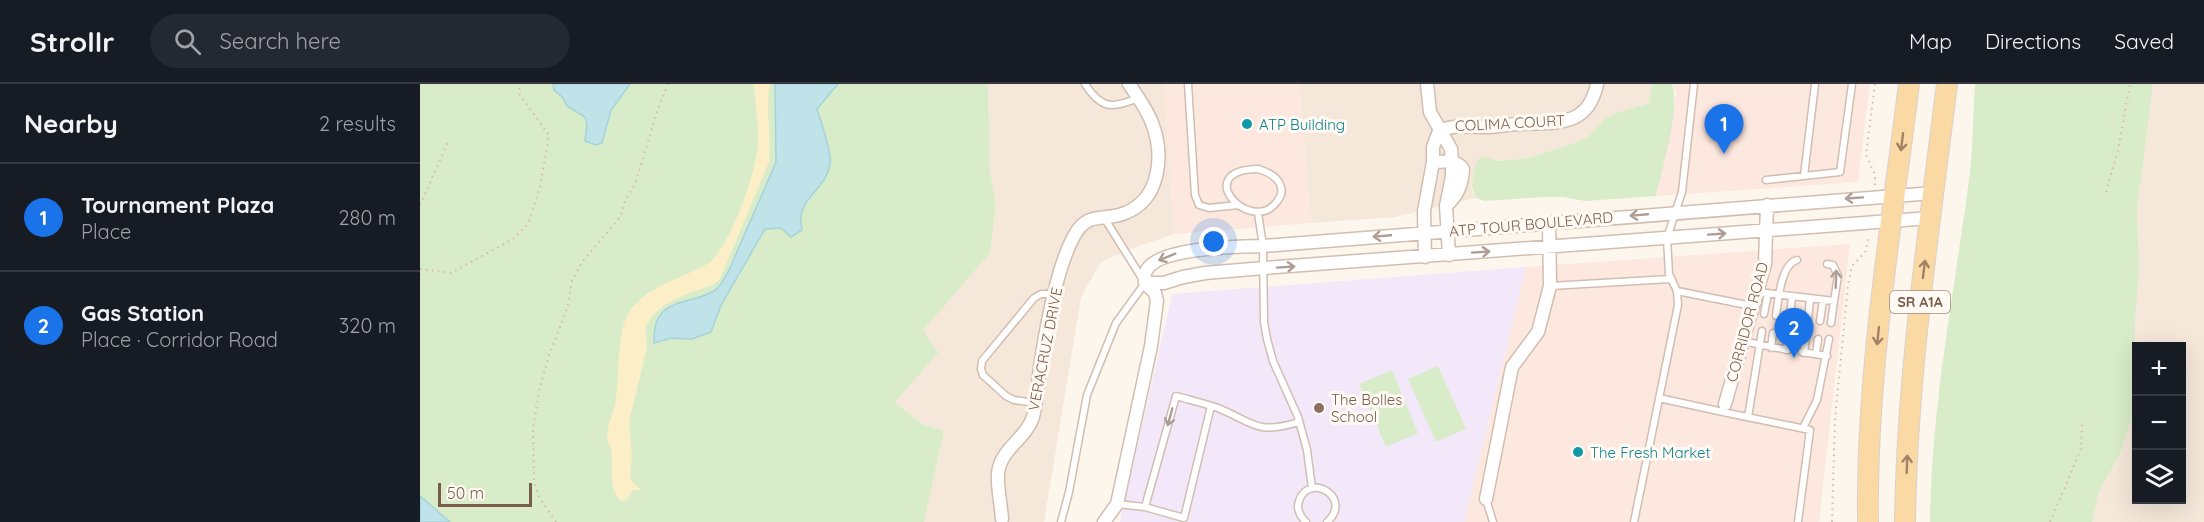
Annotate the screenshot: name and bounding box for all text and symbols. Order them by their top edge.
search box [150,14,570,68]
text: Strollr [30,24,114,59]
icon: search [171,25,204,58]
text: Search here [219,27,341,55]
text: Map [1909,28,1952,54]
text: Directions [1985,28,2081,54]
text: Saved [2114,28,2174,54]
pin: 1 [1704,104,1744,154]
text: Nearby [24,107,118,140]
text: 2 results [319,111,396,136]
street label: COLIMA COURT [1455,111,1565,135]
place label: ATP Building [1259,115,1345,134]
marker: ATP Building [1240,117,1254,131]
one-way arrow [1896,132,1907,151]
text: Tournament Plaza [81,191,274,219]
one-way arrow [1845,193,1865,204]
text: 1 [40,205,47,230]
text: 280 m [339,205,396,230]
street label: ATP TOUR BOULEVARD [1448,207,1614,241]
one-way arrow [1629,210,1649,221]
text: Place [81,219,131,244]
your location [1199,227,1228,256]
one-way arrow [1706,229,1726,240]
one-way arrow [1372,231,1392,242]
one-way arrow [1470,246,1490,257]
one-way arrow [1159,252,1177,263]
street label: CORRIDOR ROAD [1722,260,1772,384]
one-way arrow [1919,260,1930,280]
one-way arrow [1276,261,1296,272]
one-way arrow [1830,270,1842,290]
street label: VERACRUZ DRIVE [1024,286,1066,412]
road number: SR A1A [1890,291,1950,313]
text: Gas Station [81,299,204,327]
pin: 2 [1774,308,1814,358]
text: 2 [38,313,49,338]
text: 320 m [339,313,396,338]
one-way arrow [1872,325,1883,345]
text: Place · Corridor Road [81,327,278,352]
map controls [2132,342,2186,504]
button: + [2132,342,2186,396]
place label: The Bolles School [1331,390,1402,426]
button: − [2132,396,2186,450]
marker: The Bolles School [1312,401,1326,415]
one-way arrow [1164,408,1175,427]
place label: The Fresh Market [1590,443,1711,462]
marker: The Fresh Market [1571,445,1585,459]
button: layers [2132,450,2186,504]
one-way arrow [1901,454,1912,474]
scale bar [438,480,532,508]
text: 50 m [447,483,484,503]

